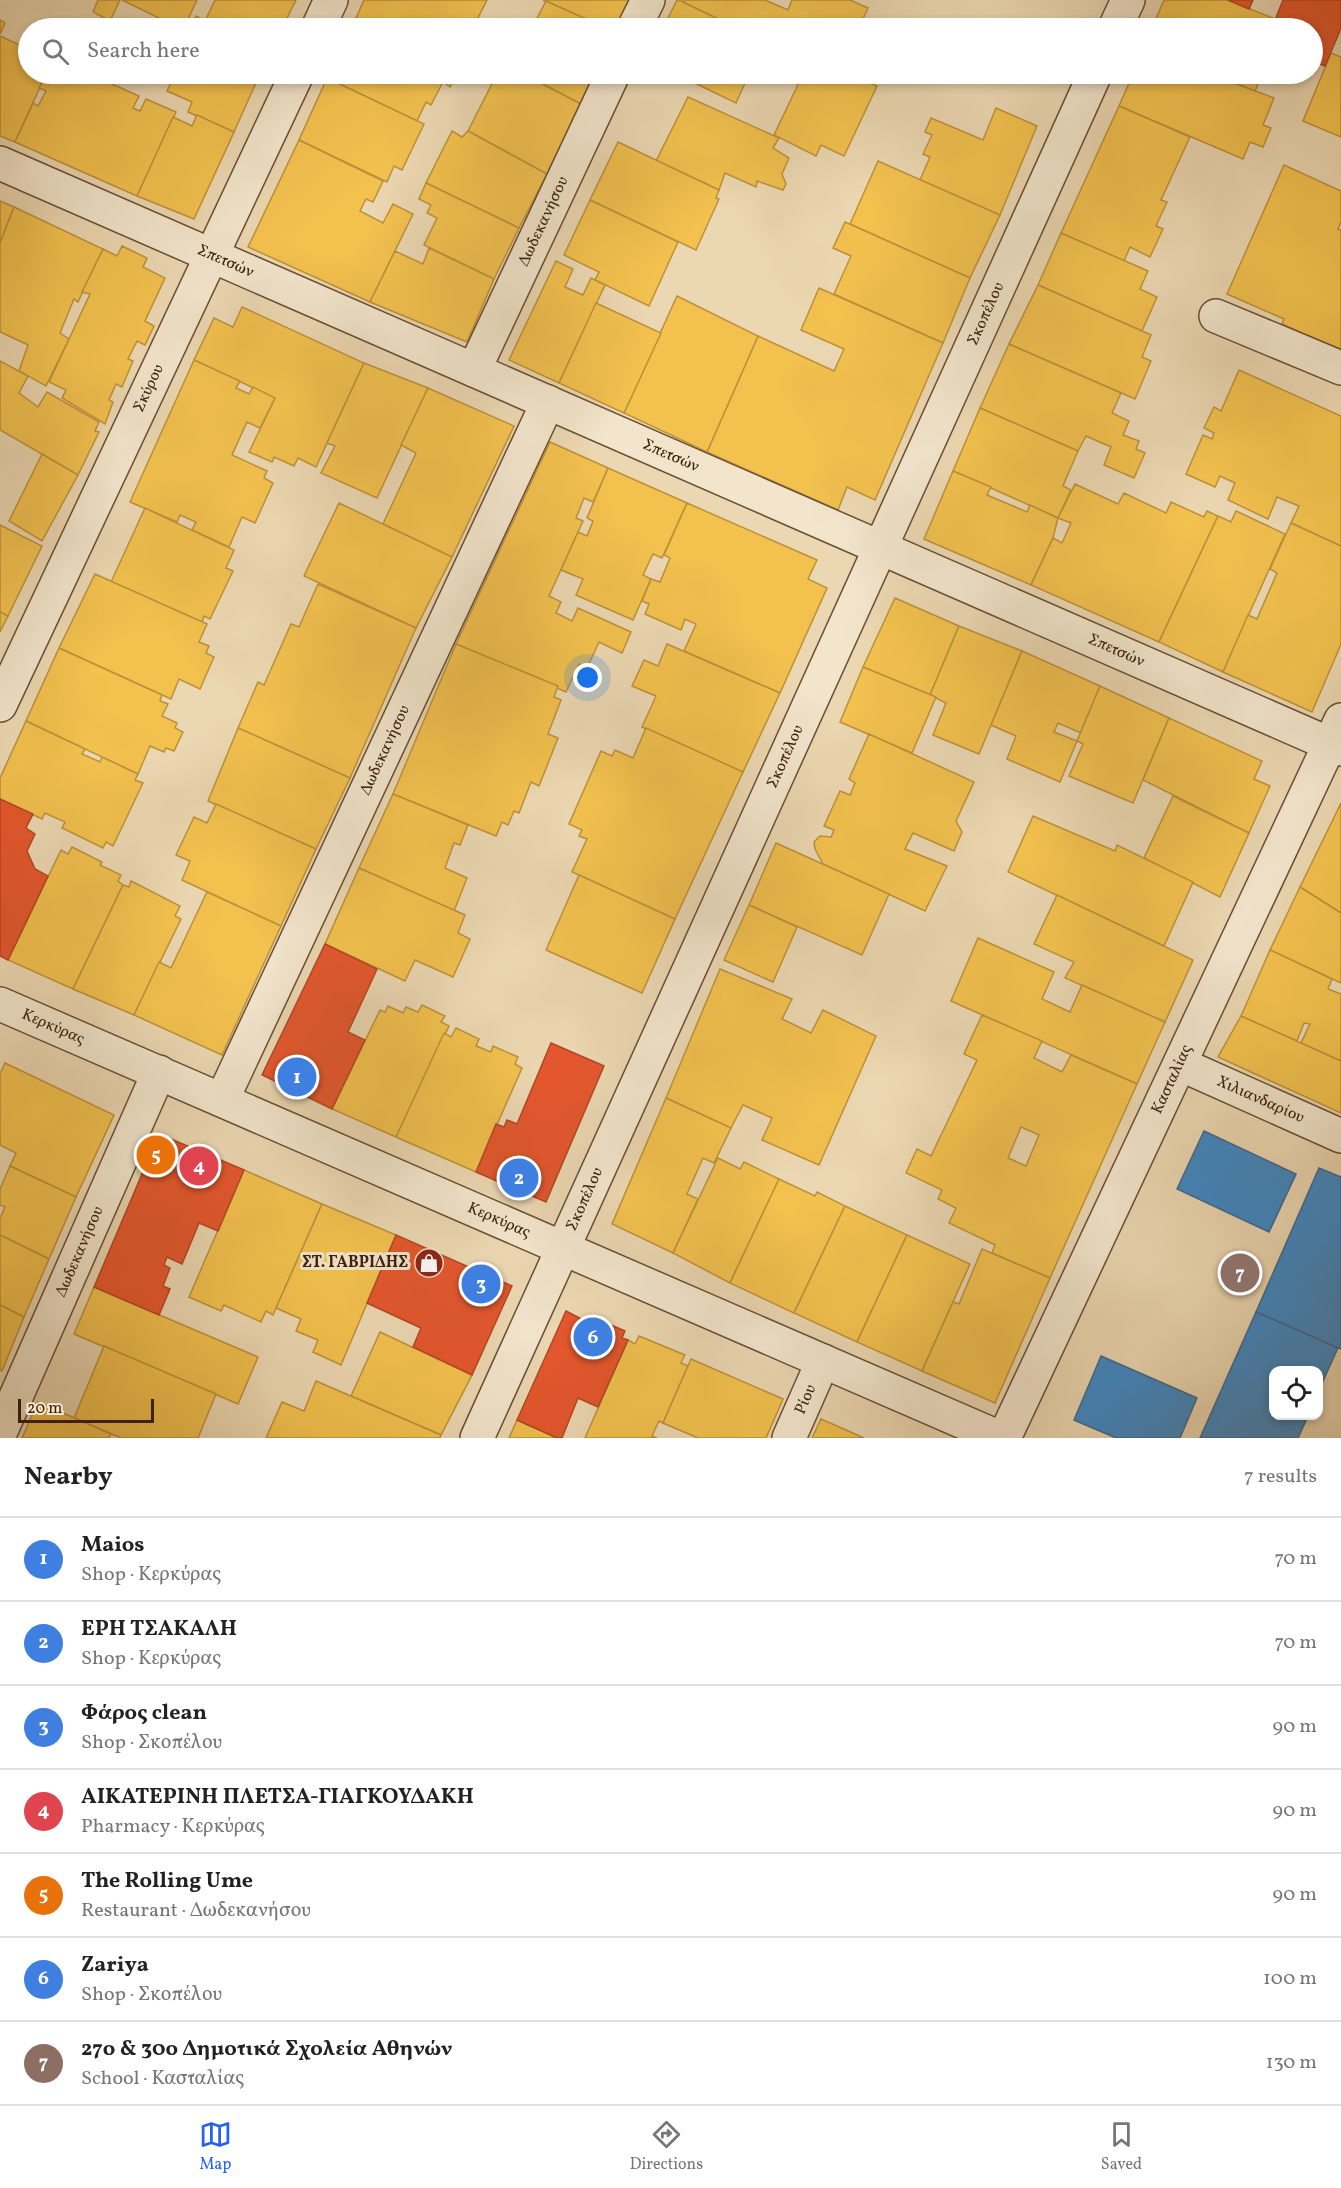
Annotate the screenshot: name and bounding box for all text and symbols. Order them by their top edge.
search box [18,18,1323,84]
icon: search [39,35,72,68]
text: Search here [87,36,200,67]
street label: Δωδεκανήσου [513,173,574,270]
street label: Σπετσών [194,240,257,284]
street label: Σκοπέλου [962,278,1010,349]
street label: Σκύρου [128,361,170,416]
street label: Σπετσών [639,434,703,478]
street label: Σπετσών [1084,629,1148,673]
your location [573,663,602,692]
street label: Δωδεκανήσου [355,701,416,799]
street label: Σκοπέλου [762,721,810,792]
street label: Κερκύρας [18,1004,88,1050]
street label: Κασταλίας [1147,1041,1198,1118]
pin: 1 [278,1054,316,1100]
street label: Χιλιανδαρίου [1213,1071,1308,1129]
pin: 5 [136,1132,176,1178]
pin: 4 [180,1144,218,1188]
pin: 2 [500,1156,538,1200]
street label: Σκοπέλου [561,1164,609,1235]
street label: Κερκύρας [464,1197,534,1244]
street label: Δωδεκανήσου [50,1203,110,1301]
shop icon: ΣΤ. ΓΑΒΡΙΔΗΣ [413,1247,445,1279]
pin: 7 [1220,1250,1260,1296]
place label: ΣΤ. ΓΑΒΡΙΔΗΣ [302,1252,408,1274]
pin: 3 [462,1262,500,1306]
pin: 6 [574,1314,612,1360]
map controls [1269,1366,1323,1420]
button: locate [1269,1366,1323,1420]
street label: Ρίου [790,1381,822,1418]
scale bar [18,1396,154,1424]
text: 20 m [27,1398,62,1420]
text: Nearby [24,1459,113,1495]
text: 7 results [1244,1463,1317,1491]
text: Maios [81,1530,144,1561]
text: 1 [39,1545,48,1573]
text: 70 m [1274,1545,1317,1573]
text: Shop · Κερκύρας [81,1561,221,1589]
text: ΕΡΗ ΤΣΑΚΑΛΗ [81,1614,237,1645]
text: 2 [38,1629,49,1657]
text: 70 m [1274,1629,1317,1657]
text: Shop · Κερκύρας [81,1645,221,1673]
text: Φάρος clean [81,1698,207,1729]
text: 3 [38,1713,49,1741]
text: 90 m [1273,1713,1317,1741]
text: Shop · Σκοπέλου [81,1729,222,1757]
text: ΑΙΚΑΤΕΡΙΝΗ ΠΛΕΤΣΑ-ΓΙΑΓΚΟΥΔΑΚΗ [81,1782,474,1813]
text: 4 [37,1797,50,1825]
text: 90 m [1273,1797,1317,1825]
text: Pharmacy · Κερκύρας [81,1813,265,1841]
text: The Rolling Ume [81,1866,253,1897]
text: 5 [39,1881,48,1909]
text: 90 m [1273,1881,1317,1909]
text: Restaurant · Δωδεκανήσου [81,1897,311,1925]
text: Zariya [81,1950,149,1981]
text: 6 [38,1965,49,1993]
text: 100 m [1263,1965,1317,1993]
text: Shop · Σκοπέλου [81,1981,222,2009]
text: 27ο & 30ο Δημοτικά Σχολεία Αθηνών [81,2034,452,2065]
text: 7 [39,2049,48,2077]
text: 130 m [1266,2049,1317,2077]
text: School · Κασταλίας [81,2065,244,2093]
tab: Map [199,2118,232,2176]
tab: Directions [630,2118,703,2176]
tab: Saved [1101,2118,1142,2176]

